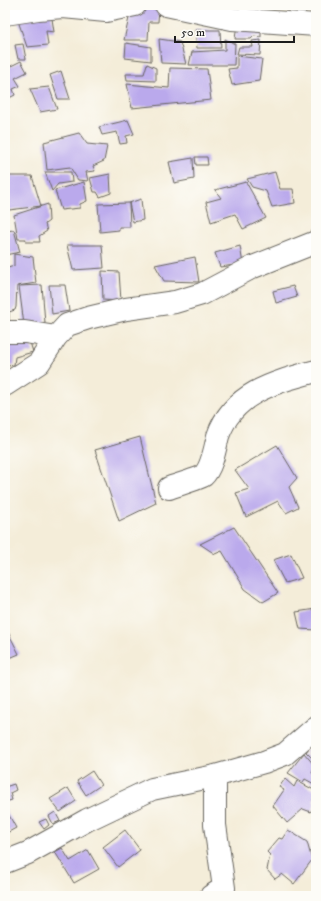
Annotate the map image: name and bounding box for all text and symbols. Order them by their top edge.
scale bar [175,18,294,44]
text: 50 m [181,25,205,40]

